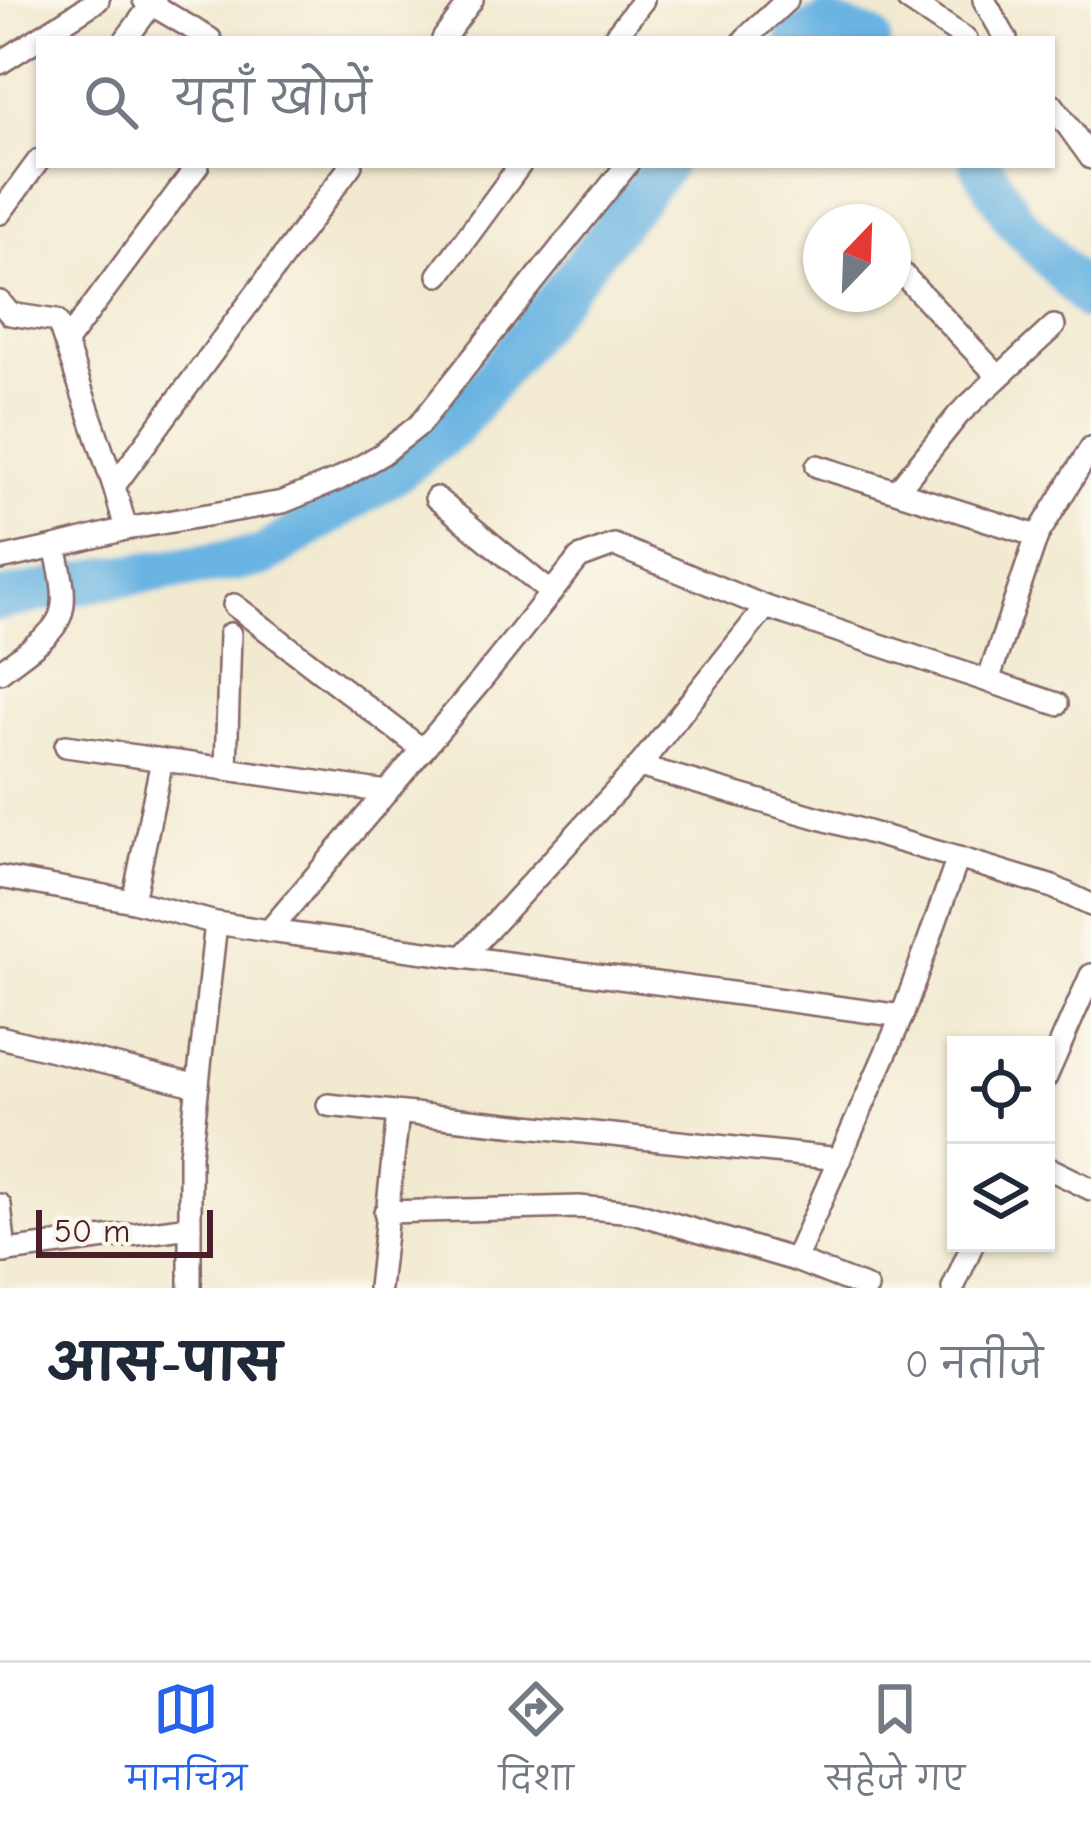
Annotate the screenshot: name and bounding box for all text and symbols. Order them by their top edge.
search box [36,36,1055,168]
icon: search [78,69,144,135]
text: यहाँ खोजें [174,73,371,125]
north arrow [803,204,911,312]
map controls [947,1036,1055,1252]
button: locate [947,1036,1055,1144]
button: layers [947,1144,1055,1252]
scale bar [36,1204,213,1257]
text: 50 m [54,1212,130,1250]
text: आस-पास [48,1334,281,1393]
text: 0 नतीजे [905,1342,1043,1387]
tab: मानचित्र [126,1676,247,1815]
tab: दिशा [499,1676,574,1815]
tab: सहेजे गए [825,1676,965,1815]

